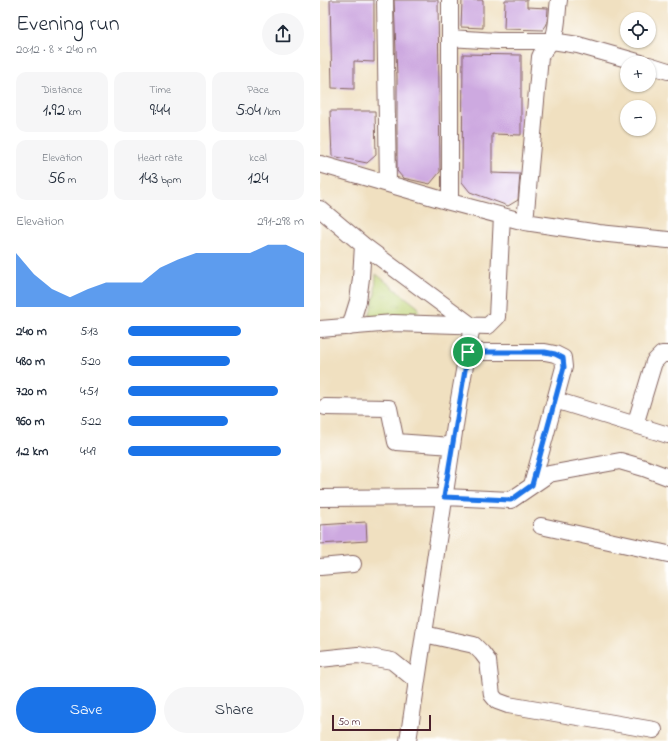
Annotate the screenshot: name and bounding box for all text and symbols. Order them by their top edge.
text: Evening run [16,9,120,41]
map controls [620,12,656,136]
button: locate [620,12,656,48]
button: share [262,13,304,55]
text: 20:12 · 8 × 240 m [16,40,97,59]
button: + [620,56,656,92]
text: Distance [42,82,82,98]
text: Time [149,82,171,98]
text: Pace [247,82,269,98]
text: 1.92 [43,98,65,123]
text: 9:44 [150,98,170,123]
text: 5:04 [235,98,261,123]
button: − [620,100,656,136]
text: km [65,104,81,120]
text: /km [261,104,281,120]
text: Elevation [42,150,82,166]
text: Heart rate [137,150,183,166]
text: kcal [249,150,267,166]
text: 56 [48,166,65,191]
text: 143 [139,166,158,191]
text: 124 [248,166,268,191]
text: m [65,172,76,188]
text: bpm [158,172,181,188]
text: Elevation [16,212,64,231]
text: 291–298 m [257,212,304,231]
text: 240 m [16,322,47,341]
text: 5:13 [80,322,98,341]
pin [451,335,485,369]
icon: arrive [457,341,479,363]
text: 480 m [16,352,45,371]
text: 5:20 [80,352,101,371]
text: 720 m [16,382,47,401]
text: 4:51 [80,382,98,401]
text: 960 m [16,412,45,431]
text: 5:22 [80,412,101,431]
text: 1.2 km [16,442,48,461]
text: 4:49 [80,442,96,461]
button: Save [16,687,156,733]
button: Share [164,687,304,733]
scale bar [332,713,431,732]
text: 50 m [338,714,360,730]

